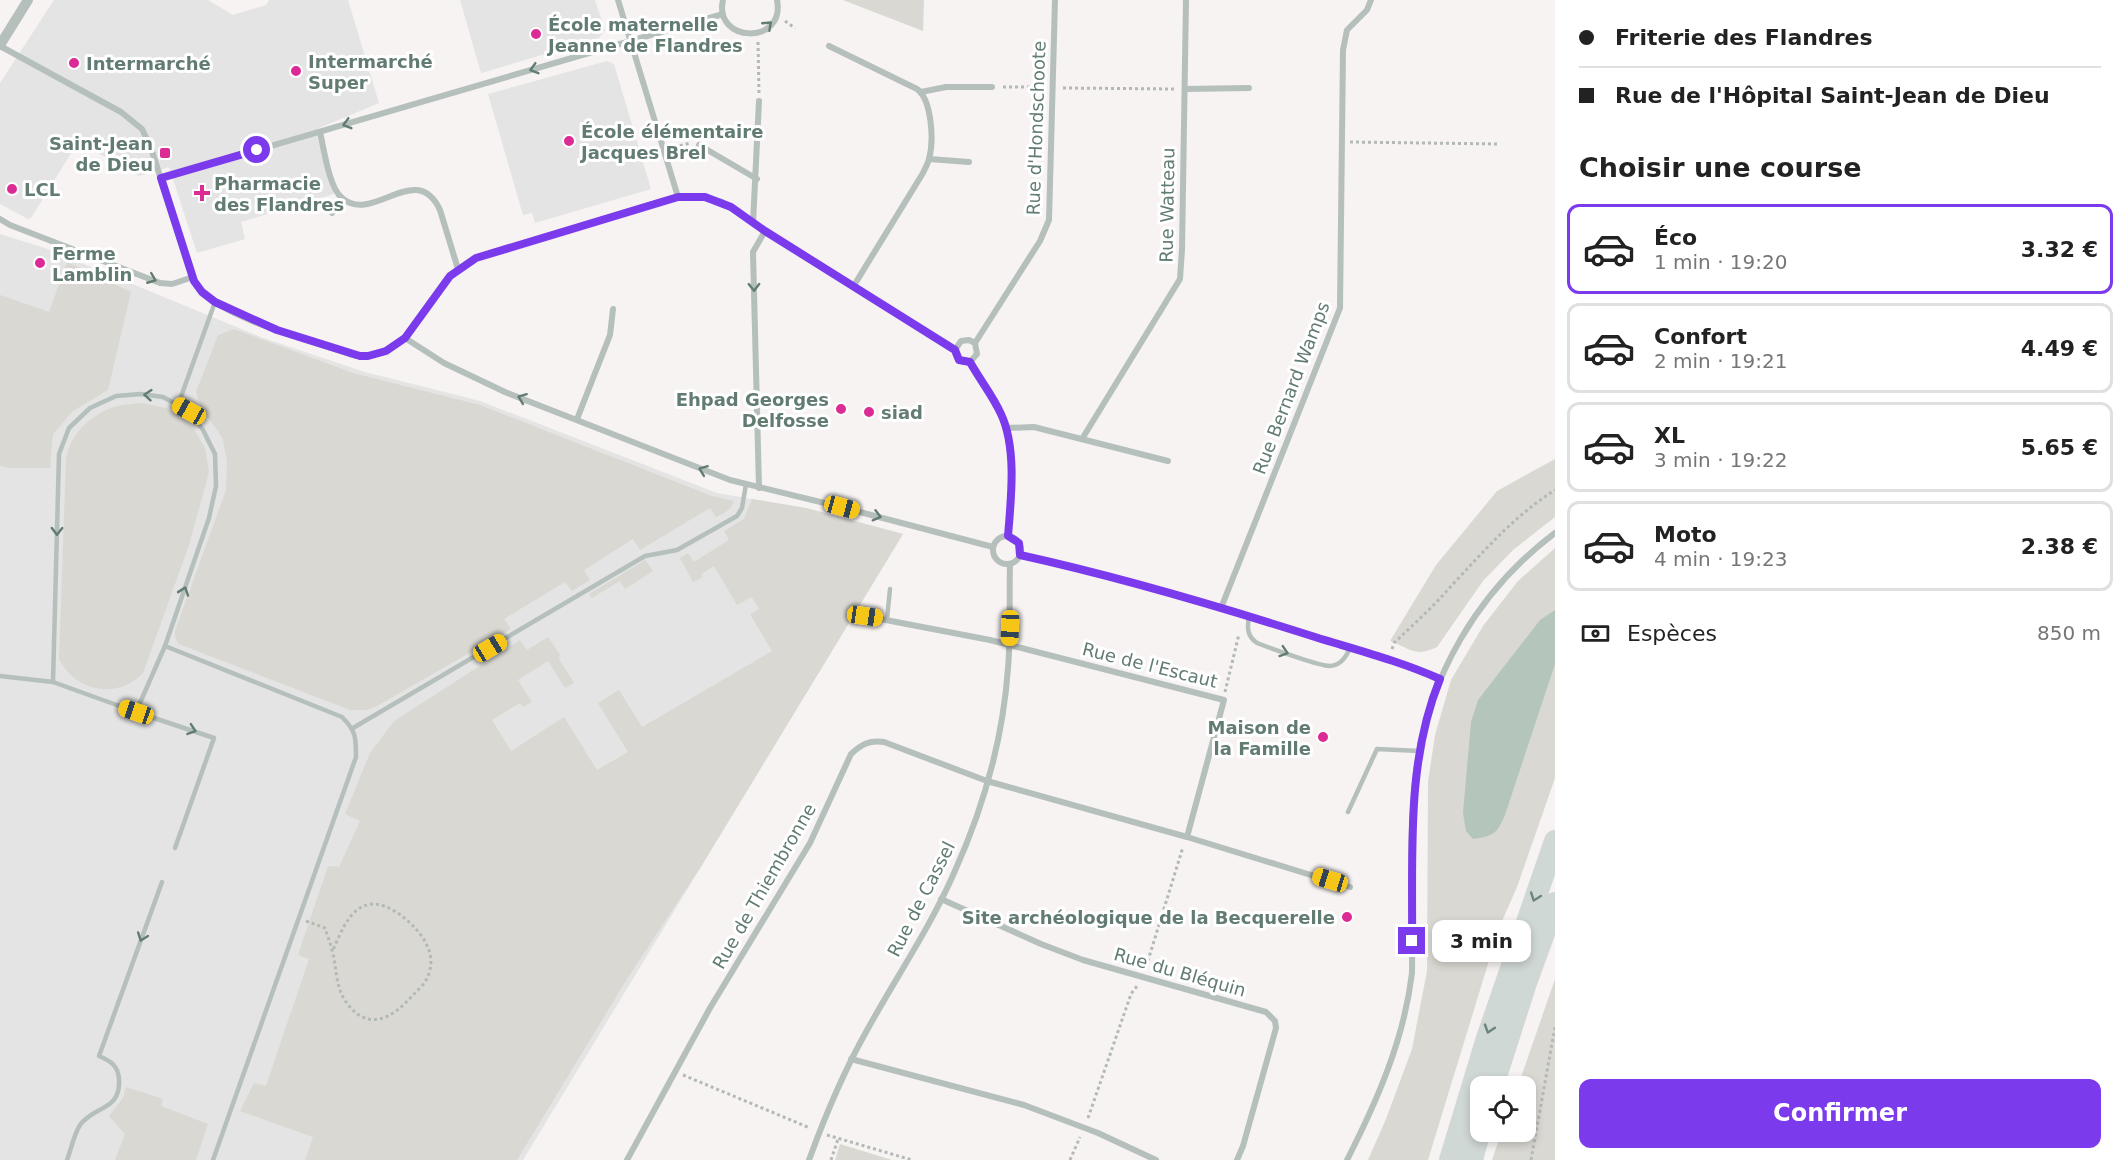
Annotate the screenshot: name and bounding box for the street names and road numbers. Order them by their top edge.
street label: Rue d'Hondschoote [1022,40,1050,216]
street label: Rue Watteau [1155,147,1179,263]
street label: Rue Bernard Wamps [1248,299,1334,477]
street label: Rue de l'Escaut [1080,638,1220,692]
street label: Rue de Thiembronne [708,800,820,972]
street label: Rue de Cassel [883,838,959,960]
street label: Rue du Bléquin [1112,943,1248,1001]

